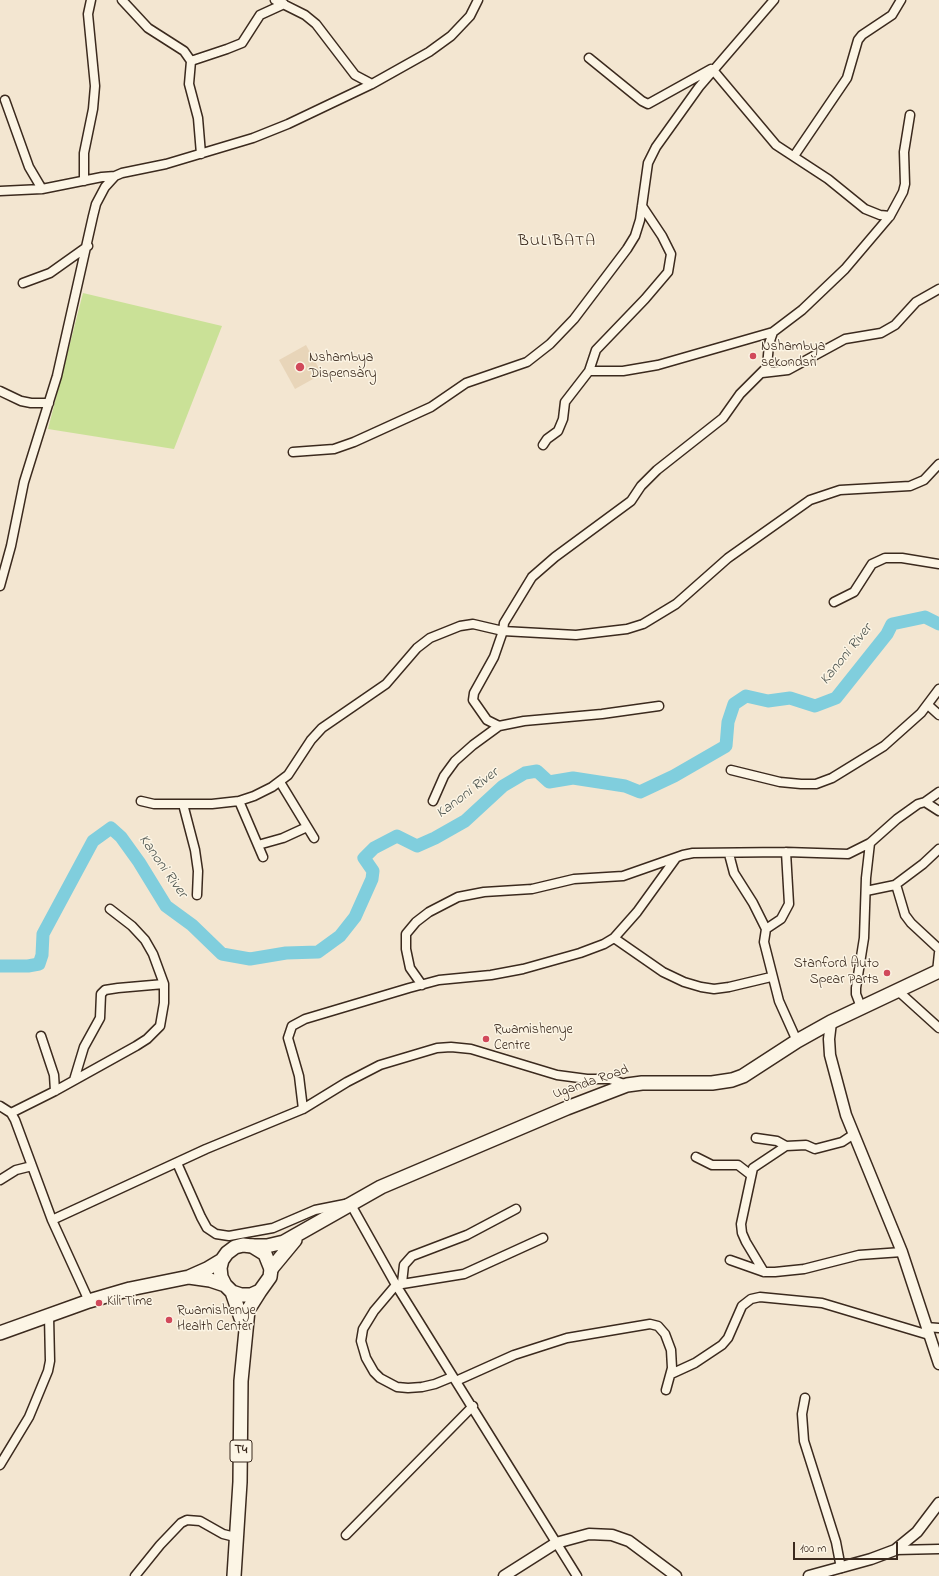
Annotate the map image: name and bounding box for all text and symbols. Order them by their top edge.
district label: BULIBATA [518,232,596,252]
place label: Nshambya sekondsri [761,340,825,372]
place label: Nshambya Dispensary [309,351,377,384]
marker: Nshambya sekondsri [748,351,758,361]
marker: Nshambya Dispensary [294,361,306,373]
water label: Kanoni River [817,621,877,689]
water label: Kanoni River [433,765,503,823]
water label: Kanoni River [134,832,190,902]
place label: Stanford Auto Spear Parts [794,957,879,990]
marker: Stanford Auto Spear Parts [882,968,892,978]
place label: Rwamishenye Centre [494,1023,573,1056]
marker: Rwamishenye Centre [481,1034,491,1044]
street label: Uganda Road [551,1062,631,1104]
place label: Kili Time [107,1295,152,1311]
marker: Kili Time [94,1298,104,1308]
place label: Rwamishenye Health Center [177,1304,256,1336]
marker: Rwamishenye Health Center [164,1315,174,1325]
road number: T4 [230,1440,252,1462]
scale bar [795,1534,900,1560]
text: 100 m [800,1540,827,1558]

